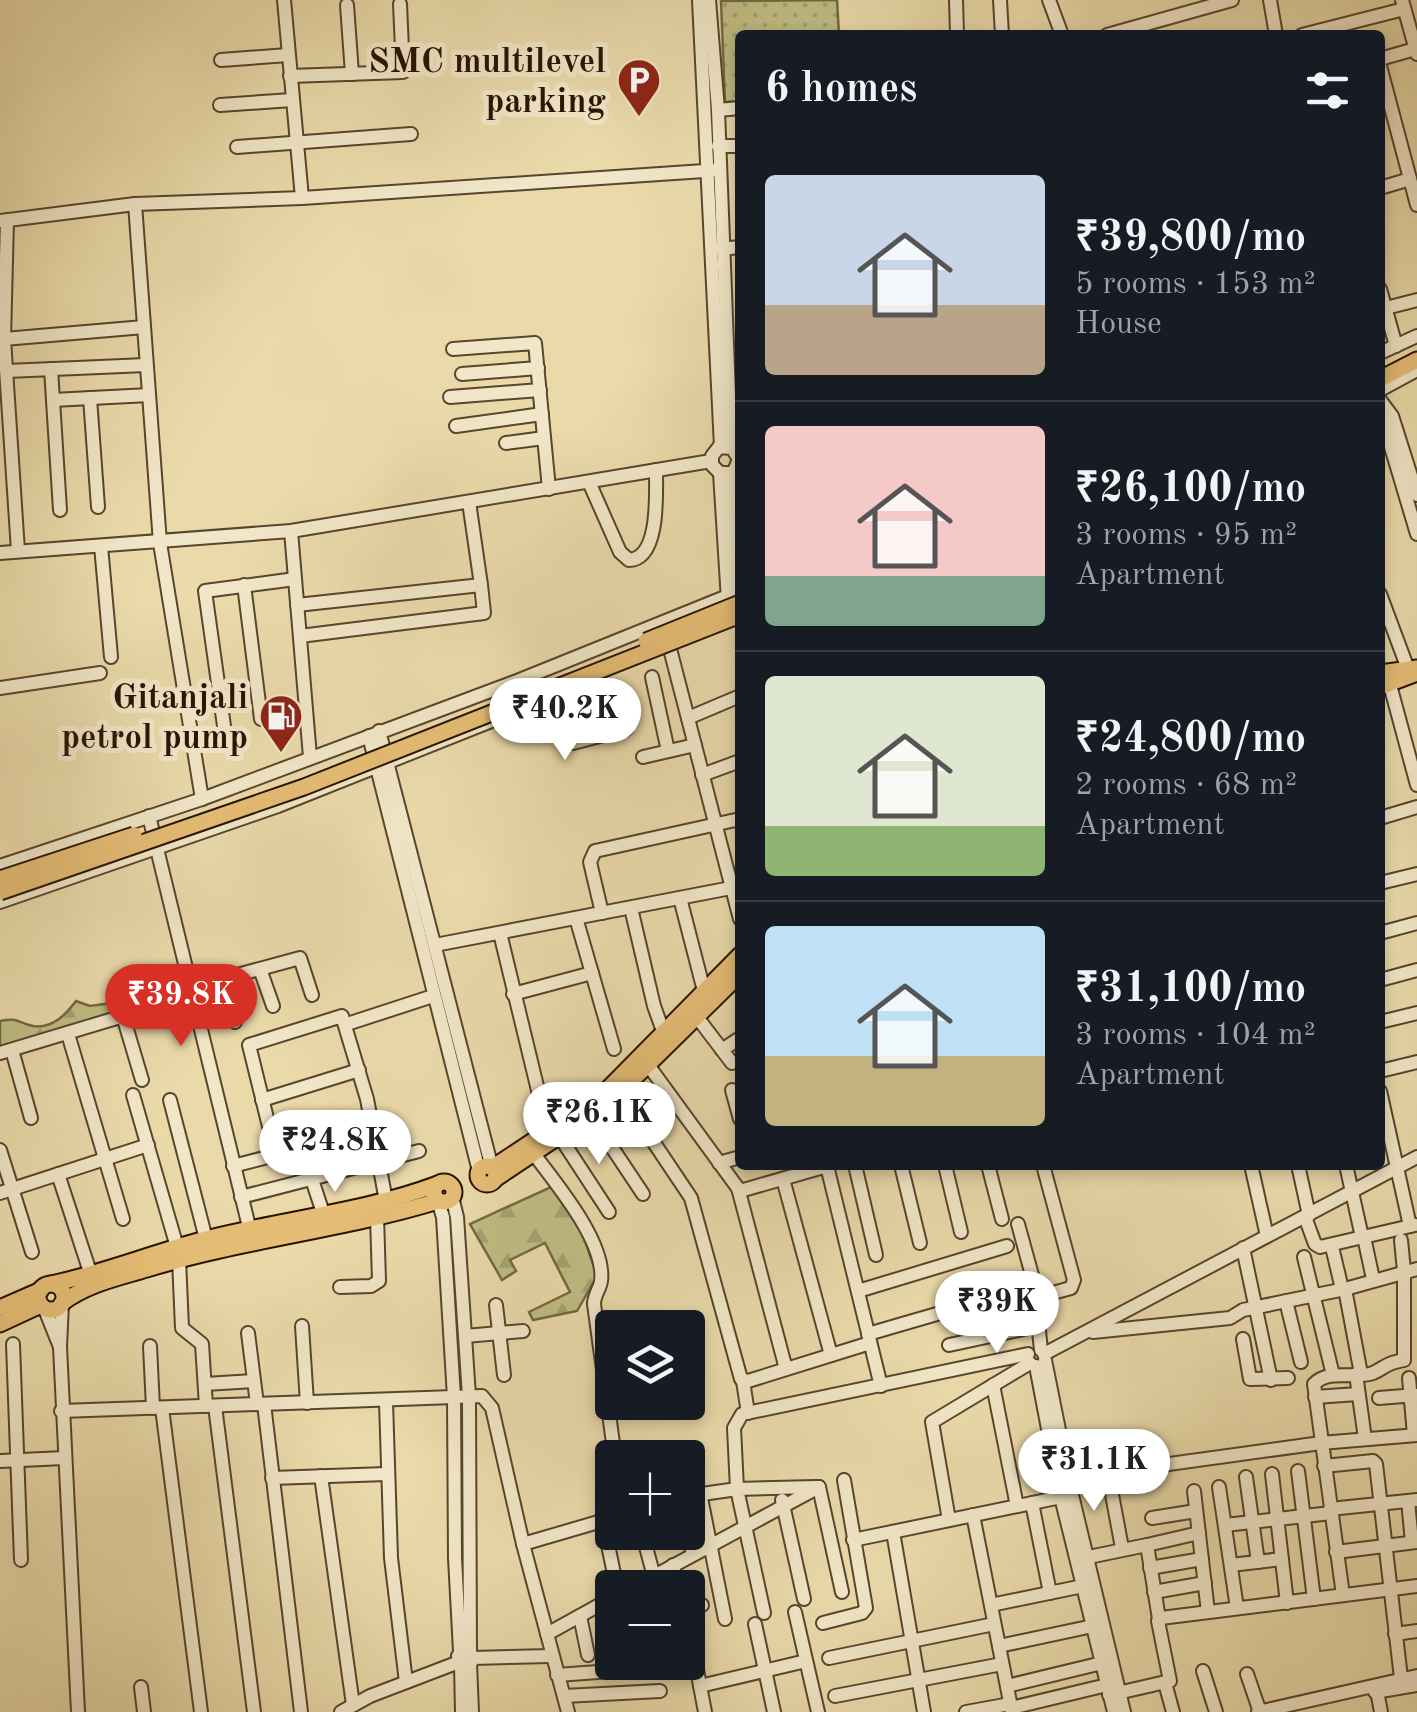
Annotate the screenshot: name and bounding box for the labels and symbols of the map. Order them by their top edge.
place label: SMC multilevel parking [368,45,606,120]
parking icon: SMC multilevel parking [616,57,662,118]
pin: ₹40.2K [484,678,646,763]
place label: Gitanjali petrol pump [61,681,248,756]
fuel station icon: Gitanjali petrol pump [258,693,304,754]
pin: ₹39.8K [100,964,262,1049]
pin: ₹26.1K [518,1082,680,1167]
pin: ₹24.8K [254,1110,416,1195]
pin: ₹39K [938,1271,1056,1356]
pin: ₹31.1K [1013,1429,1175,1514]

